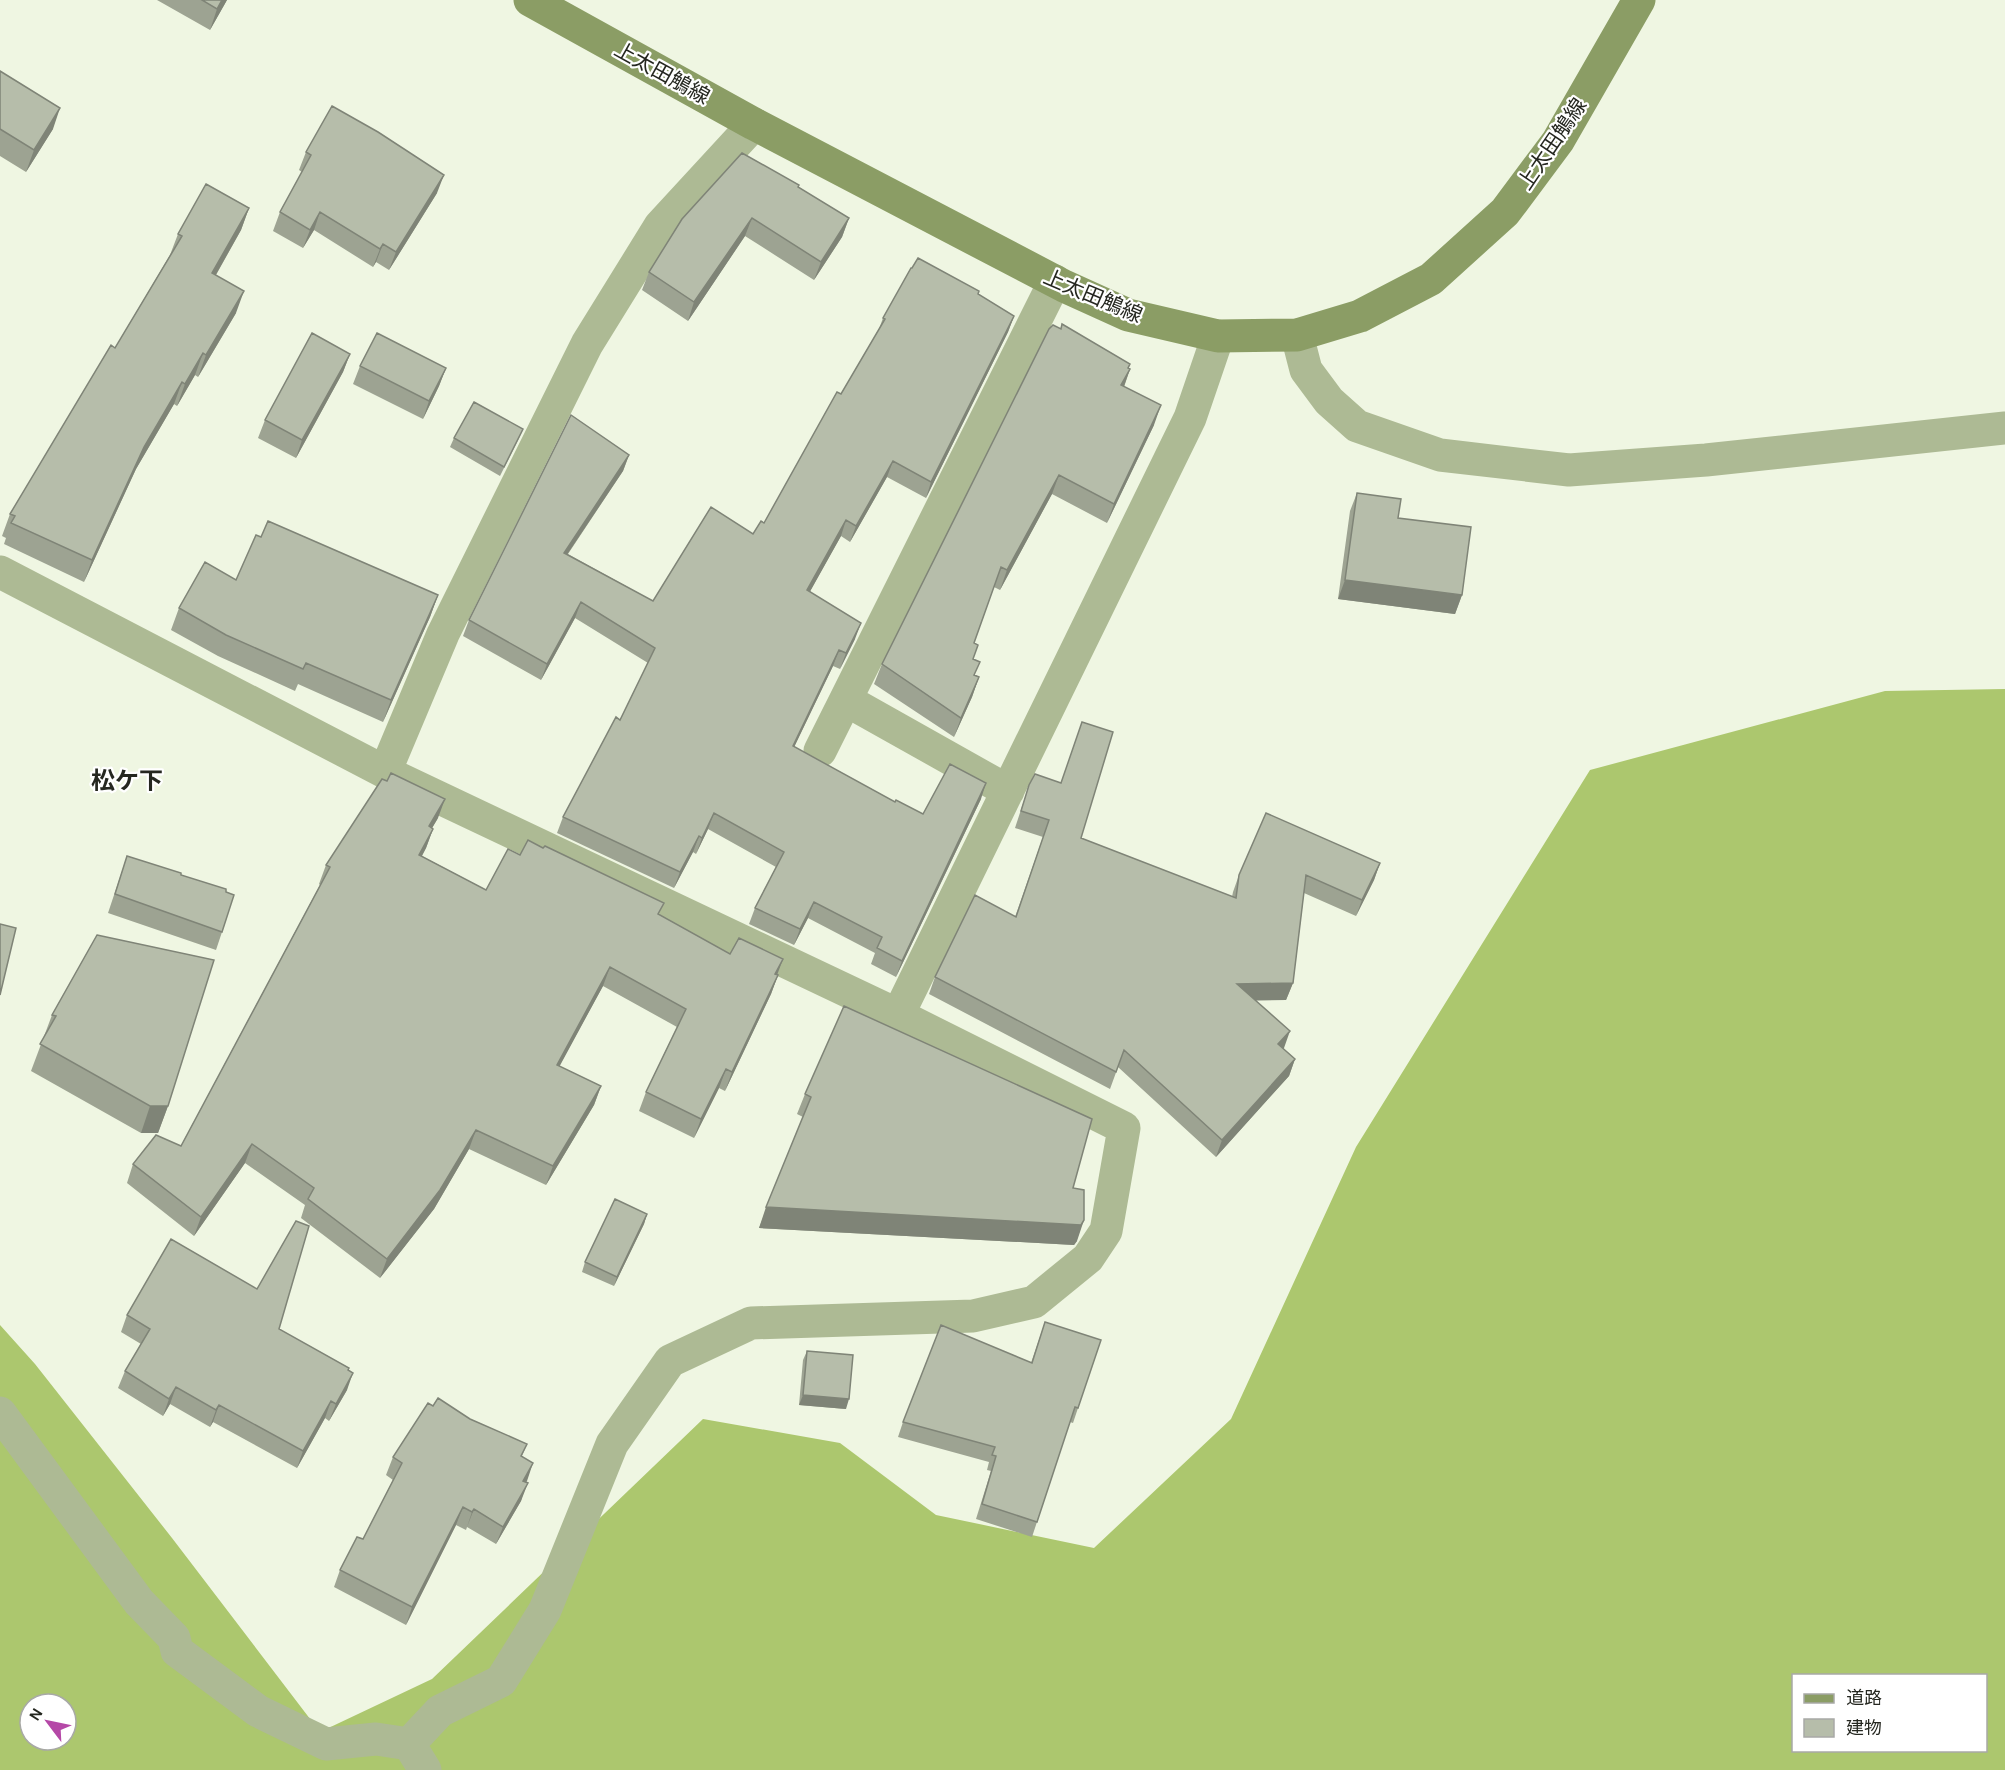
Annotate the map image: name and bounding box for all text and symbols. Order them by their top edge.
street label: 上太田鵤線 [610,37,714,109]
street label: 上太田鵤線 [1513,94,1591,194]
street label: 上太田鵤線 [1040,264,1146,328]
district label: 松ケ下 [91,767,163,795]
legend [1792,1674,1987,1752]
text: 道路 [1846,1687,1882,1709]
north arrow [18,1692,78,1752]
text: N [25,1704,47,1724]
text: 建物 [1846,1717,1882,1739]

